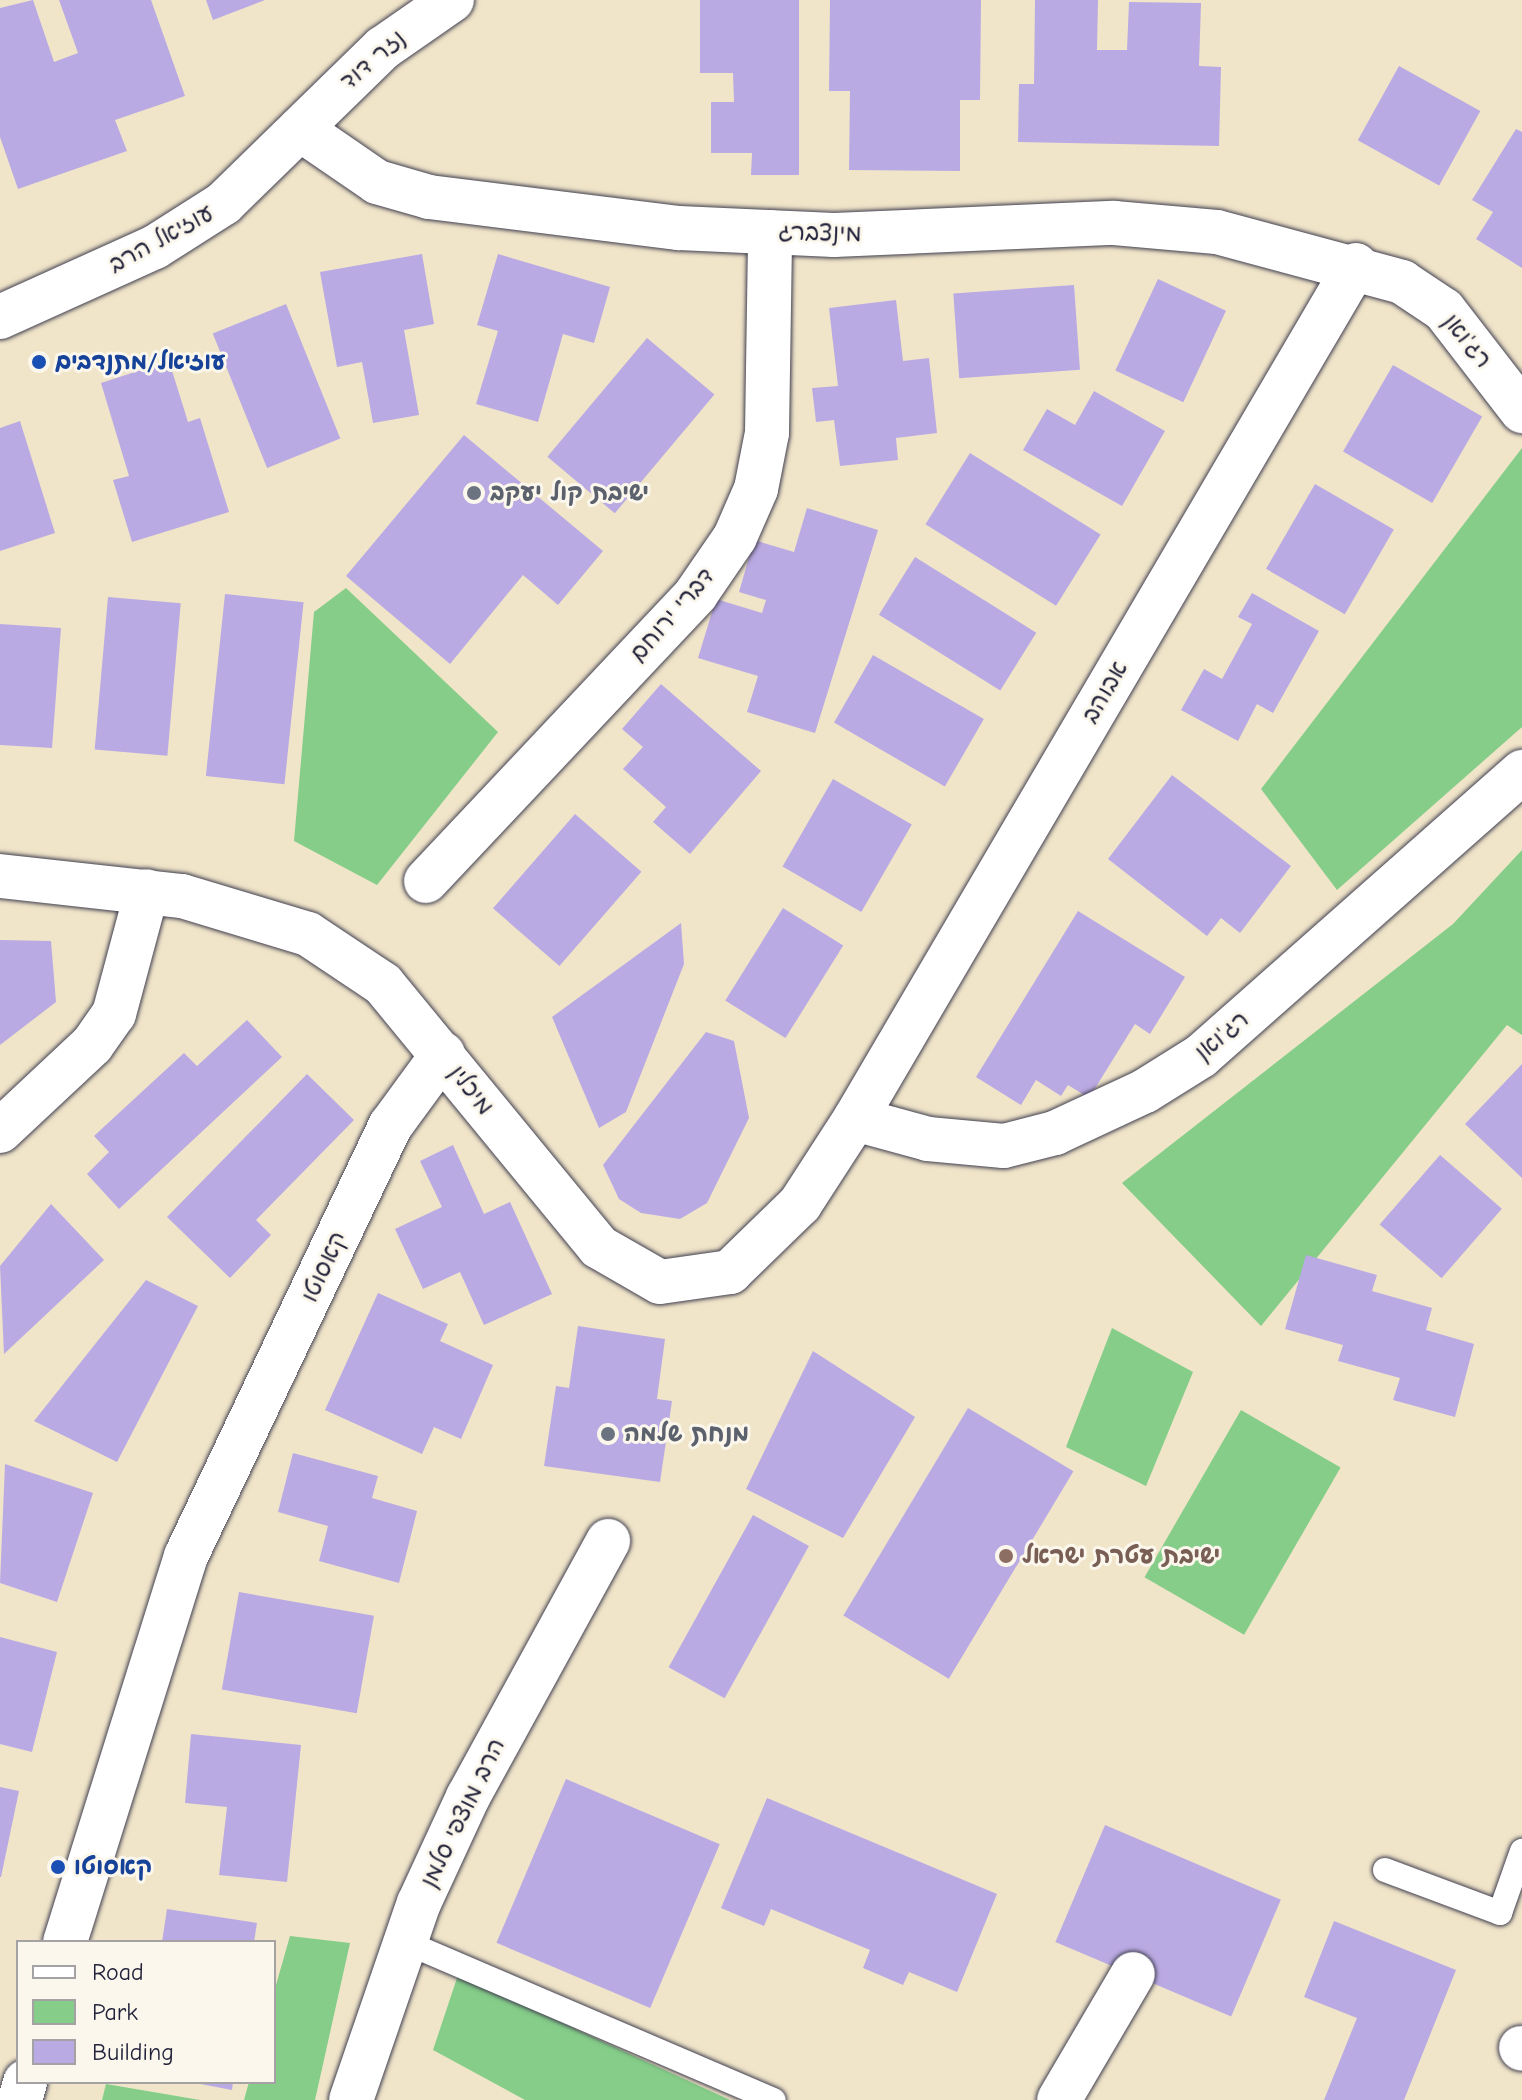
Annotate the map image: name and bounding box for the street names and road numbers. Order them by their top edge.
street label: נזר דוד [334,24,412,96]
street label: עוזיאל הרב [104,199,218,279]
street label: מינצברג [778,218,862,248]
street label: רג'ואן [1436,308,1498,374]
street label: דברי ירוחם [623,562,721,668]
street label: אבוהב [1076,656,1134,728]
street label: רג'ואן [1189,1005,1255,1067]
street label: מיכלין [442,1059,500,1121]
street label: קאסוטו [295,1227,353,1307]
street label: הרב מוצפי סלמן [414,1734,512,1892]

